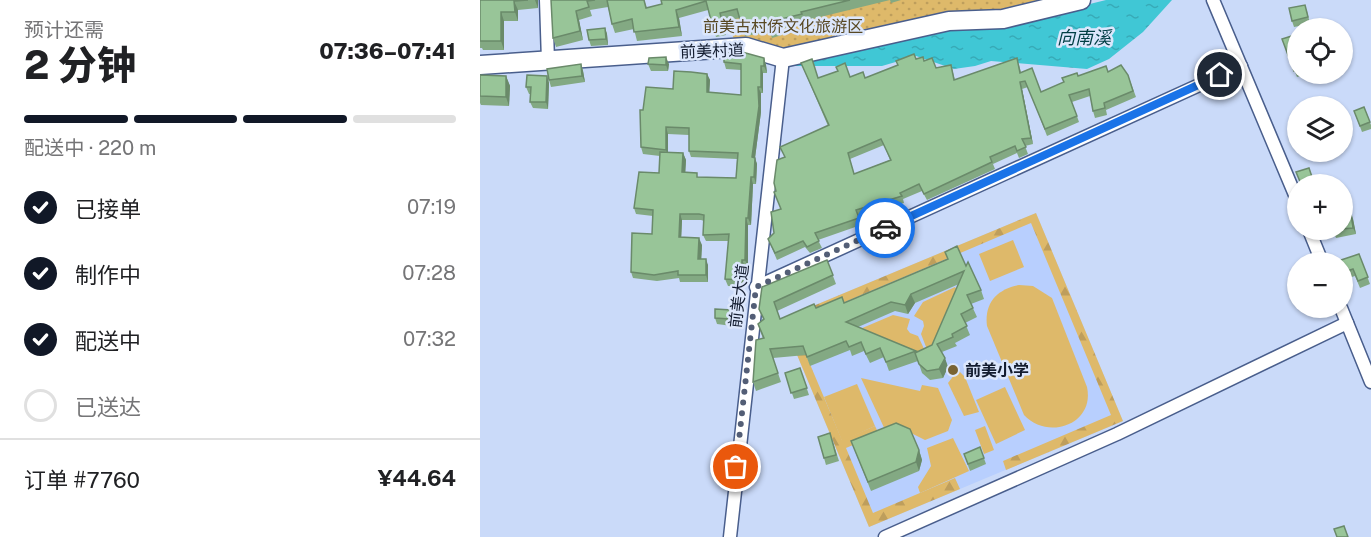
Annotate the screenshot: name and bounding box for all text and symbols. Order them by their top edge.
park label: 前美古村侨文化旅游区 [703,17,863,36]
text: 预计还需 [24,18,104,42]
map controls [1287,18,1353,318]
button: locate [1287,18,1353,84]
water label: 向南溪 [1057,27,1113,48]
text: 07:36–07:41 [319,38,456,64]
street label: 前美村道 [680,40,744,62]
text: 2 分钟 [24,42,136,88]
pin [1194,49,1245,100]
icon: home [1203,58,1236,91]
button: layers [1287,96,1353,162]
text: 配送中 · 220 m [24,136,156,160]
button: + [1287,174,1353,240]
icon: check [24,191,57,224]
text: 07:19 [407,195,456,219]
text: 已接单 [75,196,141,222]
courier [855,198,915,258]
icon: car [869,212,902,245]
button: − [1287,252,1353,318]
icon: check [24,257,57,290]
text: 07:28 [402,261,456,285]
text: 制作中 [75,262,141,288]
street label: 前美大道 [726,263,752,329]
icon: check [24,323,57,356]
text: 07:32 [403,327,456,351]
text: 配送中 [75,328,141,354]
place label: 前美小学 [965,361,1029,380]
marker: 前美小学 [946,363,960,377]
text: 已送达 [75,394,141,420]
pin [710,441,761,492]
icon: bag [719,450,752,483]
text: ¥44.64 [378,465,456,491]
text: 订单 #7760 [24,467,140,493]

